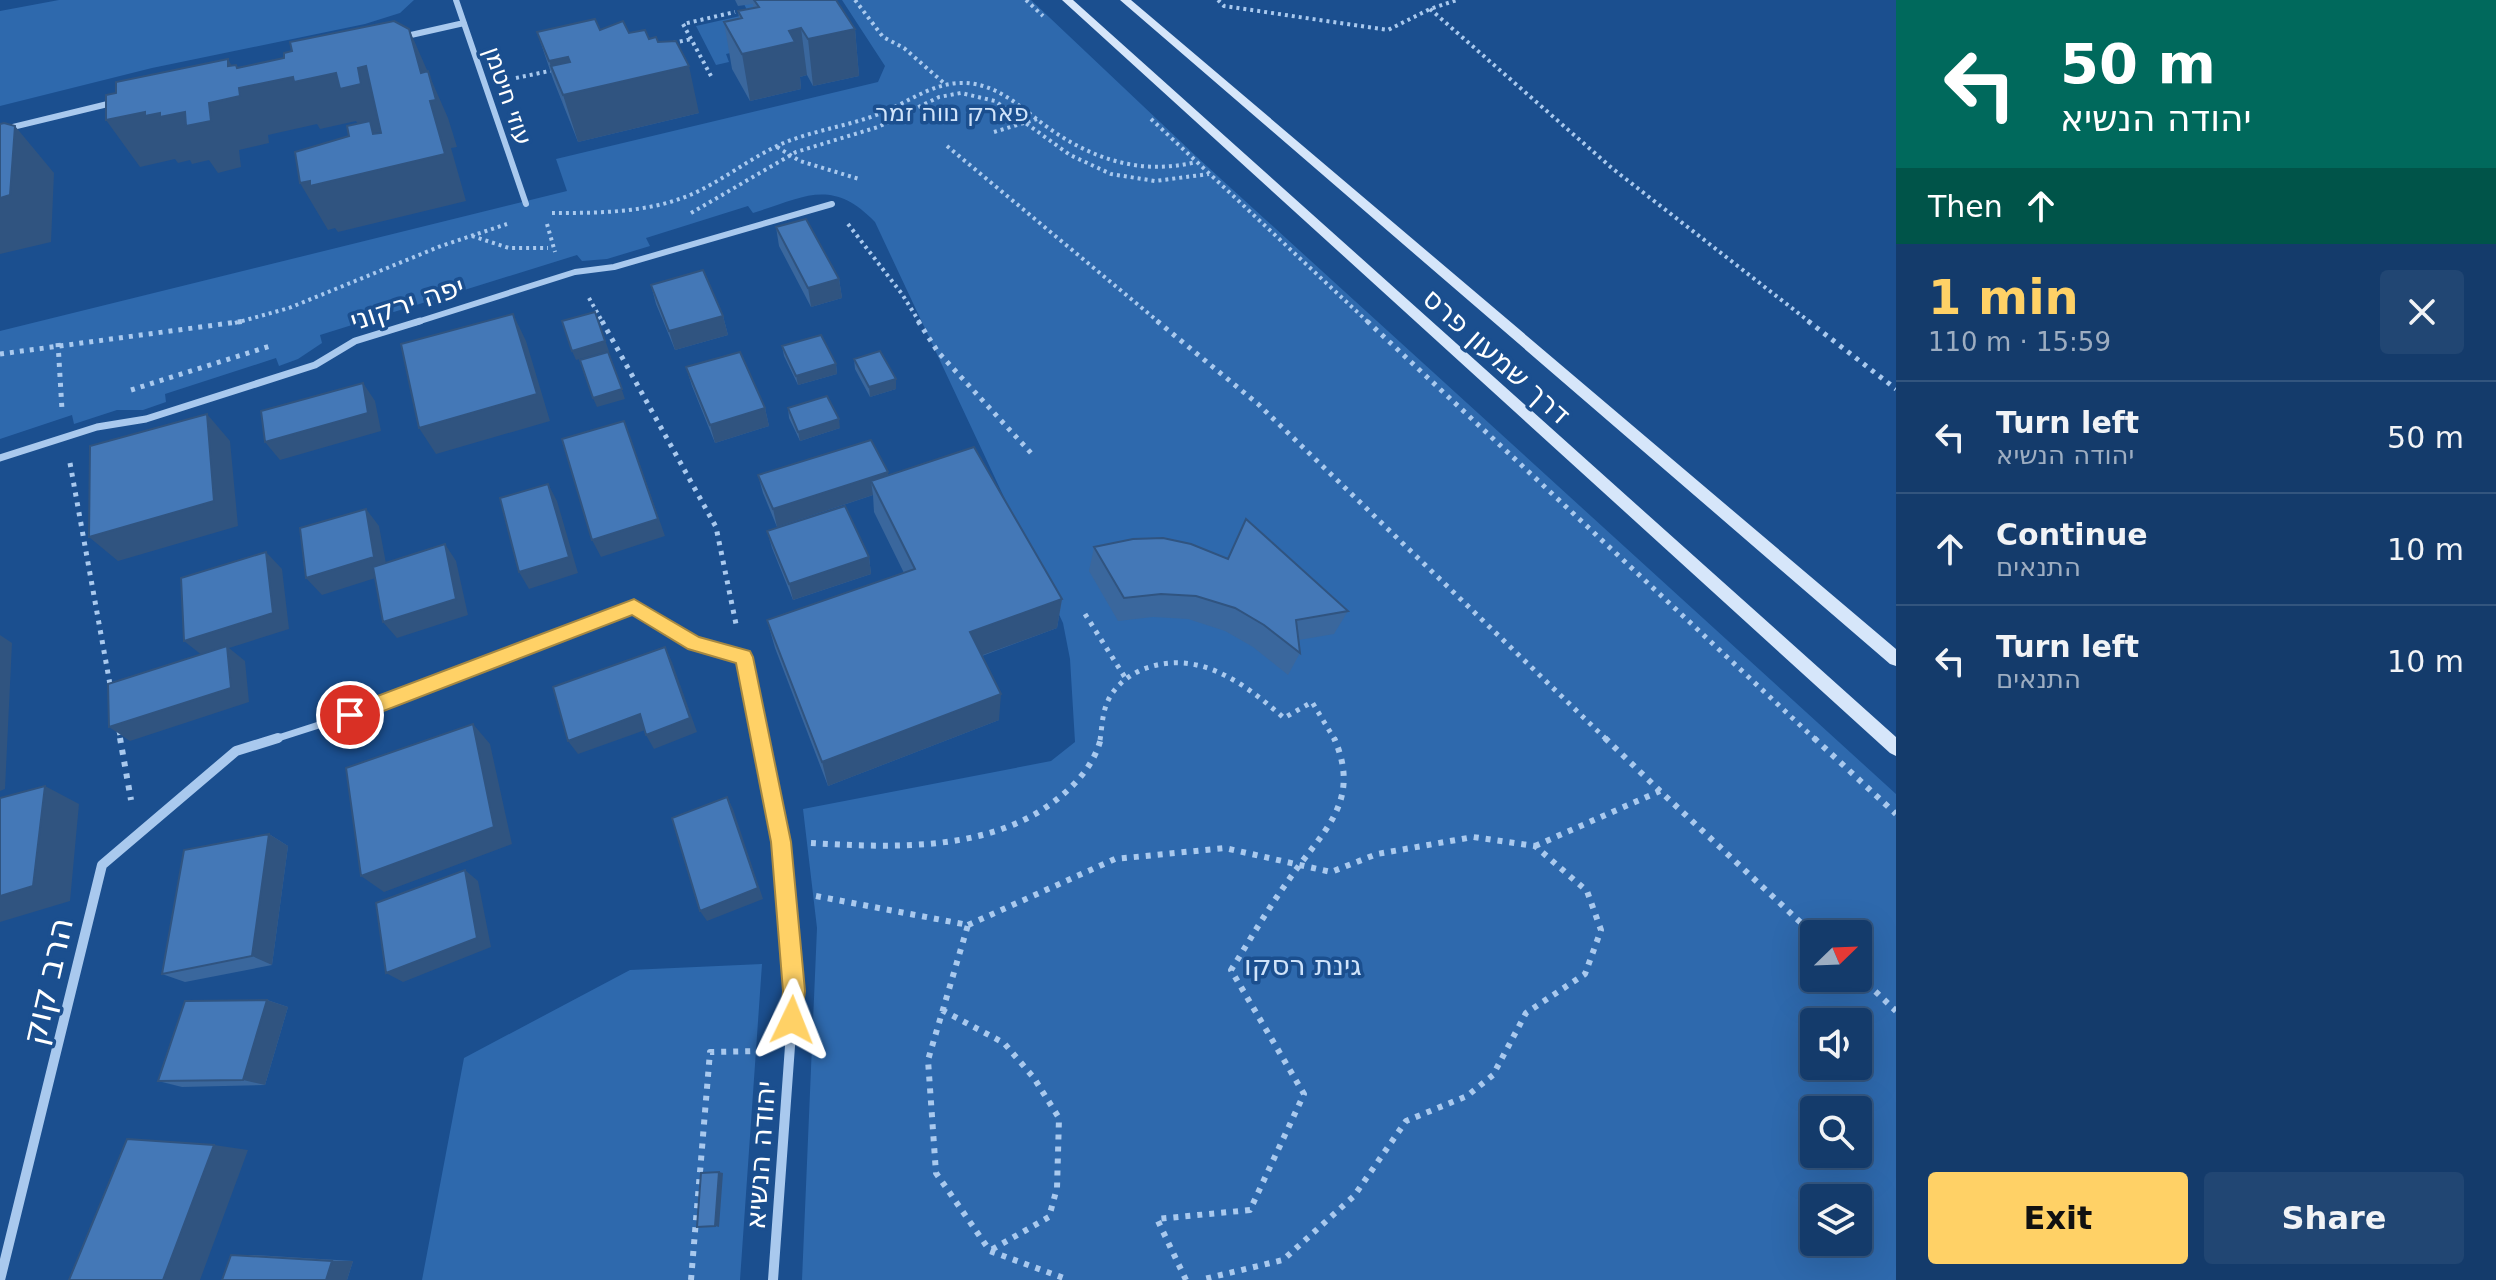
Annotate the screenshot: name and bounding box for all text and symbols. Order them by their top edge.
text: 50 m [2060,31,2216,96]
icon: left [1928,32,2032,136]
street label: עוזי חיטמן [478,43,538,149]
text: יהודה הנשיא [2060,98,2252,139]
park label: פארק נווה זמר [875,99,1029,127]
icon: ahead [2019,184,2063,228]
text: Then [1928,189,2003,224]
text: 1 min [1928,269,2079,325]
street label: יפה ירקוני [346,270,468,337]
button: close [2380,270,2464,354]
street label: דרך שמעון פרס [1416,282,1577,431]
text: 110 m · 15:59 [1928,327,2111,357]
text: Turn left [1996,405,2139,440]
icon: left [1928,415,1972,459]
text: 50 m [2387,420,2464,455]
text: יהודה הנשיא [1996,440,2134,470]
text: Continue [1996,517,2148,552]
icon: ahead [1928,527,1972,571]
text: 10 m [2387,532,2464,567]
text: התנאים [1996,552,2081,582]
text: Turn left [1996,629,2139,664]
icon: left [1928,639,1972,683]
text: 10 m [2387,644,2464,679]
text: התנאים [1996,664,2081,694]
pin [316,681,384,749]
icon: arrive [328,693,372,737]
street label: הרב קוק [13,913,81,1049]
north arrow [1800,920,1872,992]
map controls [1800,920,1872,1256]
park label: גינת רסקו [1244,949,1362,982]
position arrow [750,978,834,1062]
button: sound [1800,1008,1872,1080]
street label: יהודה הנשיא [739,1080,782,1230]
button: search [1800,1096,1872,1168]
button: Exit [1928,1172,2188,1264]
button: Share [2204,1172,2464,1264]
button: layers [1800,1184,1872,1256]

